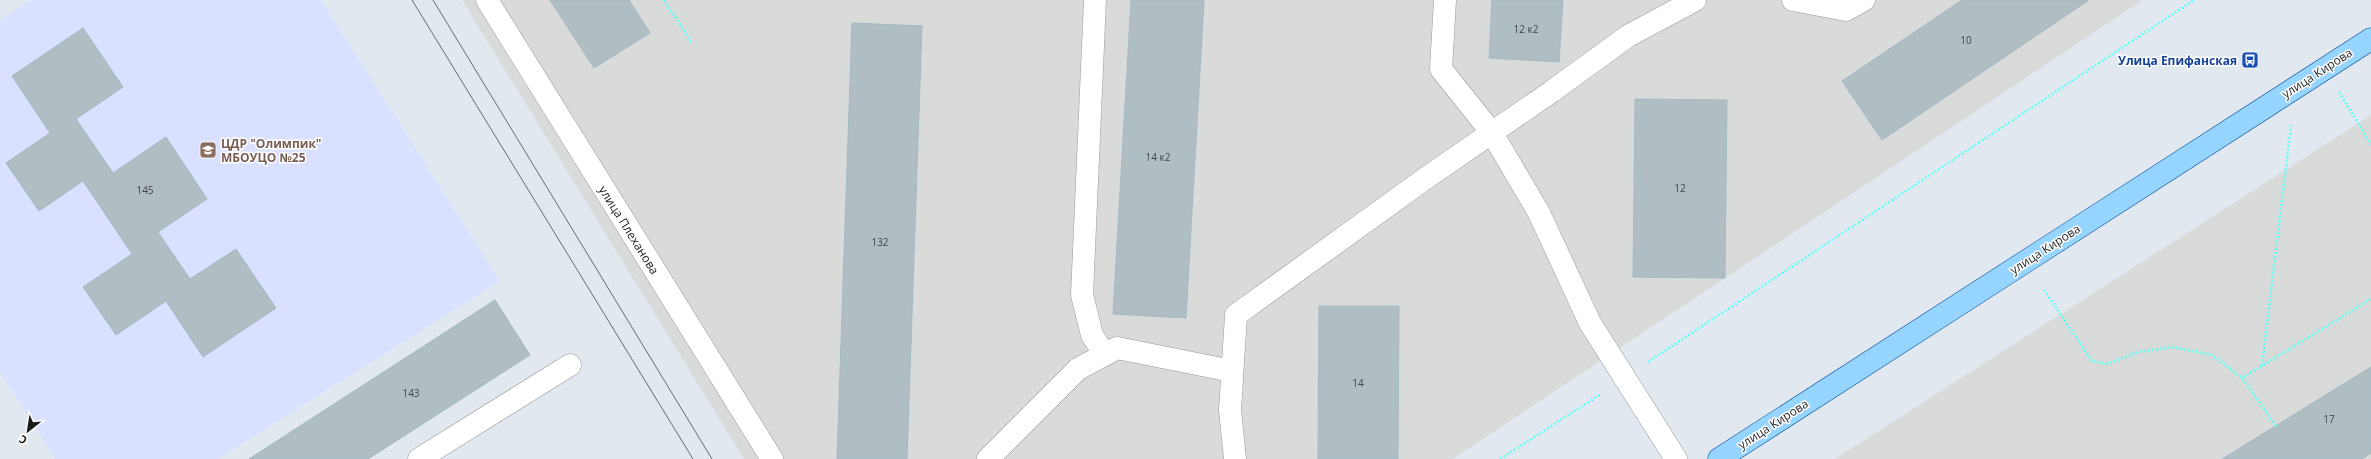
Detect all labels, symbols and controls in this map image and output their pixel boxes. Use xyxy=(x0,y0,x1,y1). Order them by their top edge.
house number: 12 к2 xyxy=(1514,22,1539,36)
house number: 10 xyxy=(1960,33,1972,47)
street label: улица Кирова xyxy=(2278,44,2356,102)
bus stop icon: Улица Епифанская xyxy=(2240,50,2260,70)
place label: Улица Епифанская xyxy=(2118,52,2237,69)
place label: ЦДР "Олимпик" МБОУЦО №25 xyxy=(221,135,321,166)
school or university icon: ЦДР "Олимпик" МБОУЦО №25 xyxy=(198,140,218,160)
house number: 14 к2 xyxy=(1146,150,1171,164)
house number: 12 xyxy=(1674,181,1686,195)
street label: улица Плеханова xyxy=(595,182,663,278)
house number: 145 xyxy=(136,183,154,197)
street label: улица Кирова xyxy=(2006,220,2084,278)
house number: 132 xyxy=(871,235,889,249)
house number: 14 xyxy=(1352,376,1364,390)
house number: 143 xyxy=(402,386,420,400)
street label: улица Кирова xyxy=(1734,395,1812,453)
north arrow xyxy=(8,411,48,451)
house number: 17 xyxy=(2323,412,2335,426)
text: С xyxy=(16,432,30,448)

